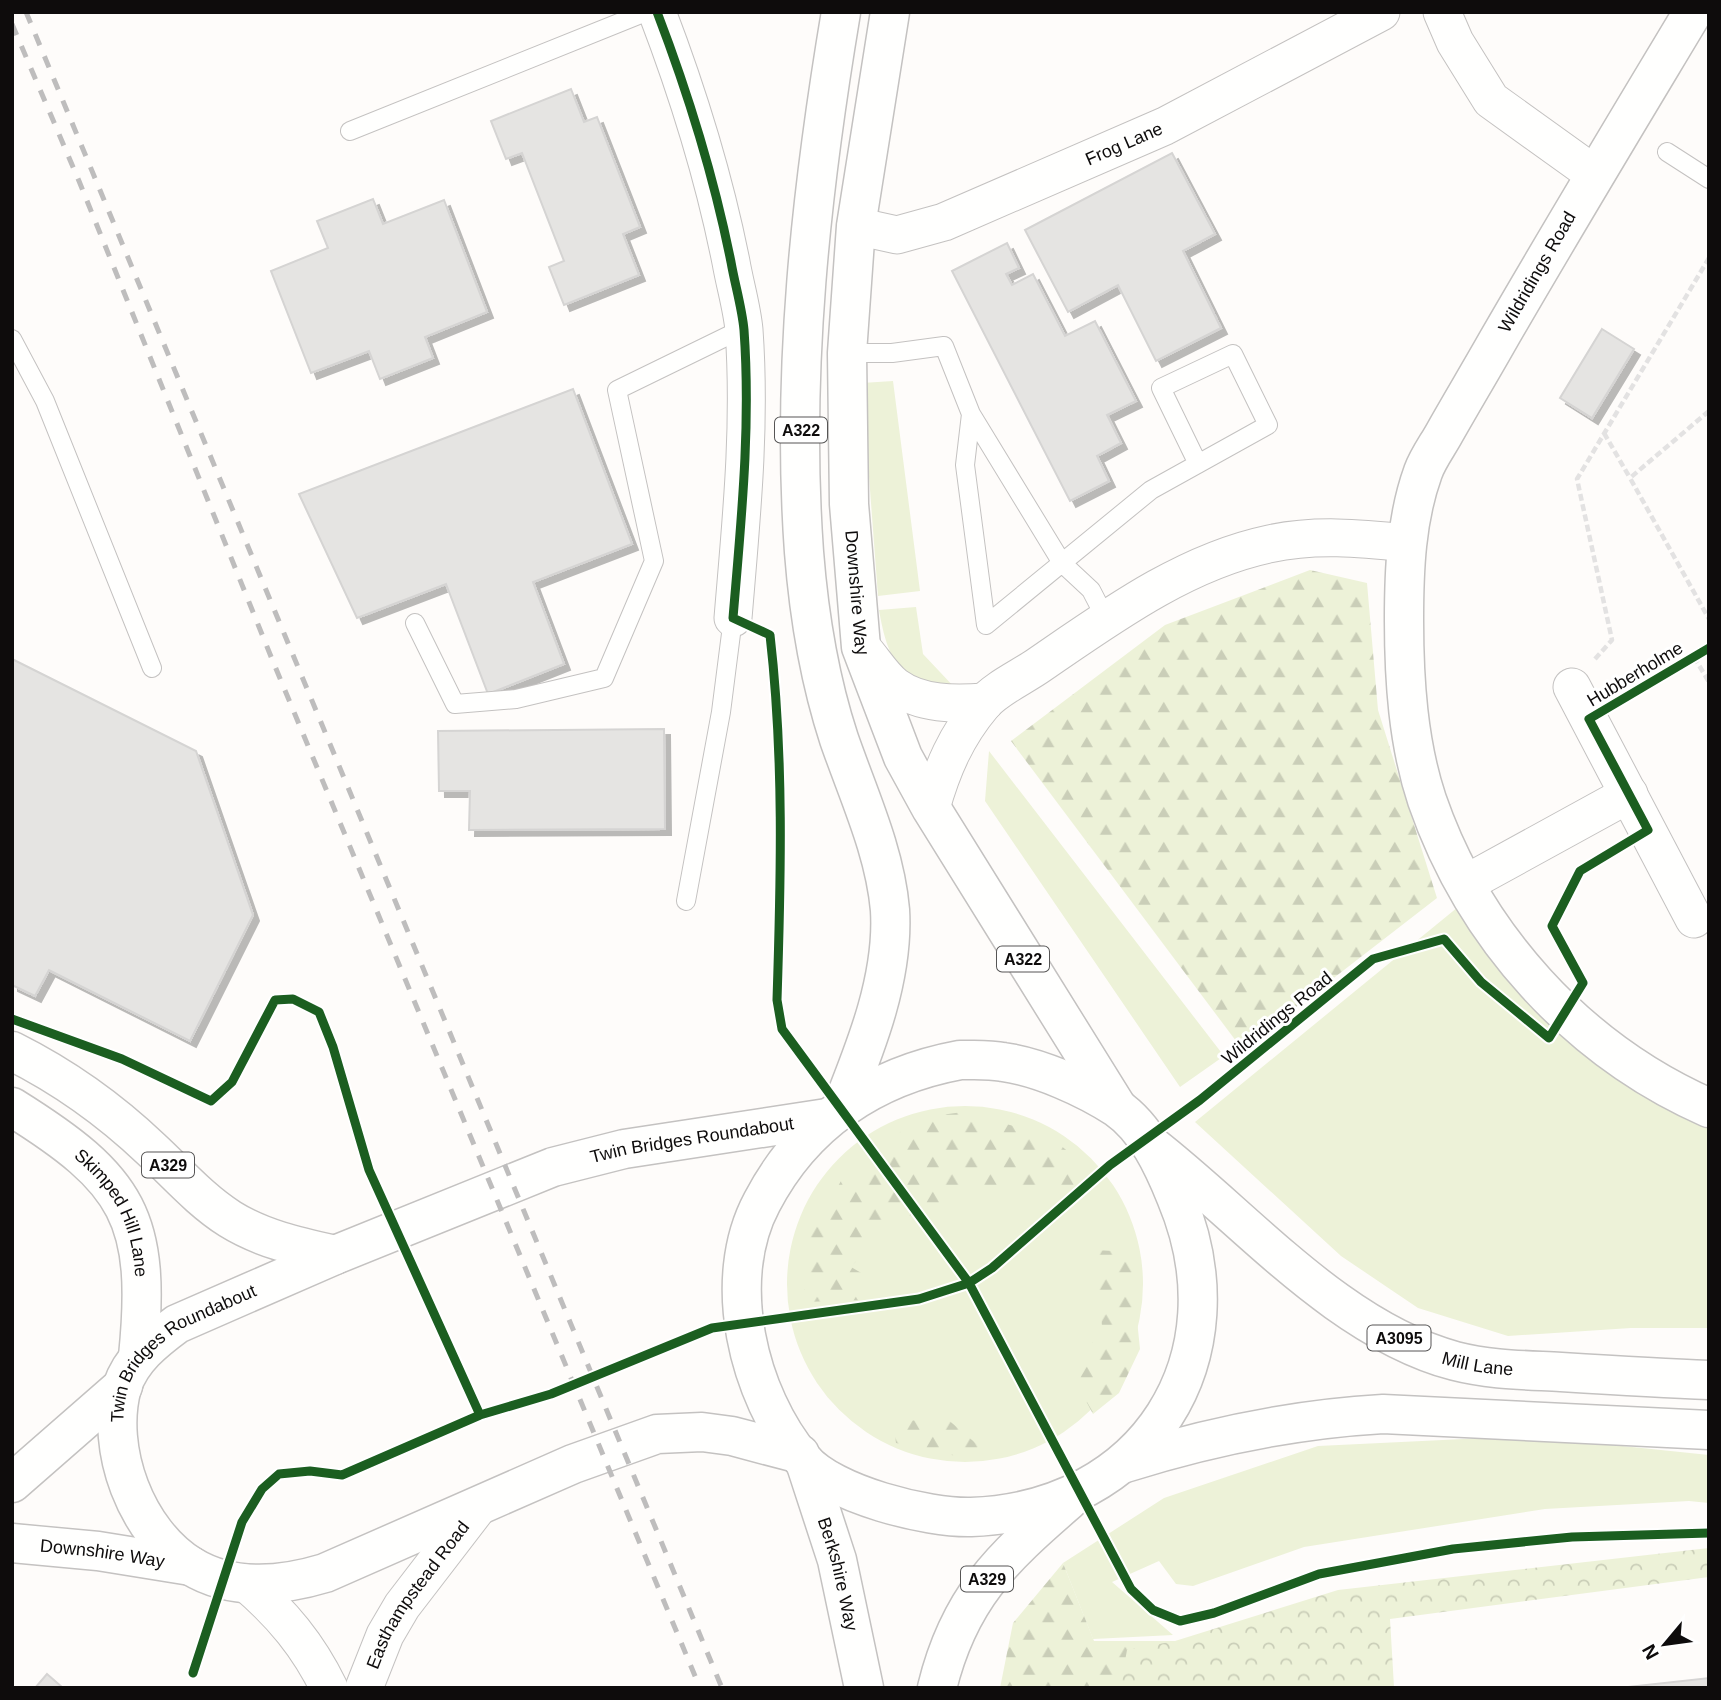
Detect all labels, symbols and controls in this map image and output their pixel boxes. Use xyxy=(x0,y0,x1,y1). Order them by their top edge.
street label: Frog Lane xyxy=(1082,118,1166,169)
street label: Wildridings Road xyxy=(1494,208,1580,336)
road number: A322 xyxy=(775,418,827,442)
street label: Downshire Way xyxy=(841,529,873,658)
street label: Hubberholme xyxy=(1584,638,1686,710)
road number: A322 xyxy=(997,946,1049,972)
street label: Wildridings Road xyxy=(1218,967,1336,1069)
street label: Twin Bridges Roundabout xyxy=(588,1113,795,1167)
street label: Skimped Hill Lane xyxy=(71,1145,151,1278)
road number: A329 xyxy=(142,1152,194,1177)
street label: Twin Bridges Roundabout xyxy=(107,1281,259,1423)
road number: A3095 xyxy=(1368,1326,1430,1350)
street label: Mill Lane xyxy=(1440,1348,1514,1380)
street label: Berkshire Way xyxy=(814,1515,862,1633)
street label: Easthampstead Road xyxy=(363,1517,473,1672)
street label: Downshire Way xyxy=(39,1536,166,1572)
road number: A329 xyxy=(961,1567,1013,1592)
north arrow xyxy=(1630,1609,1700,1679)
text: N xyxy=(1638,1641,1663,1663)

